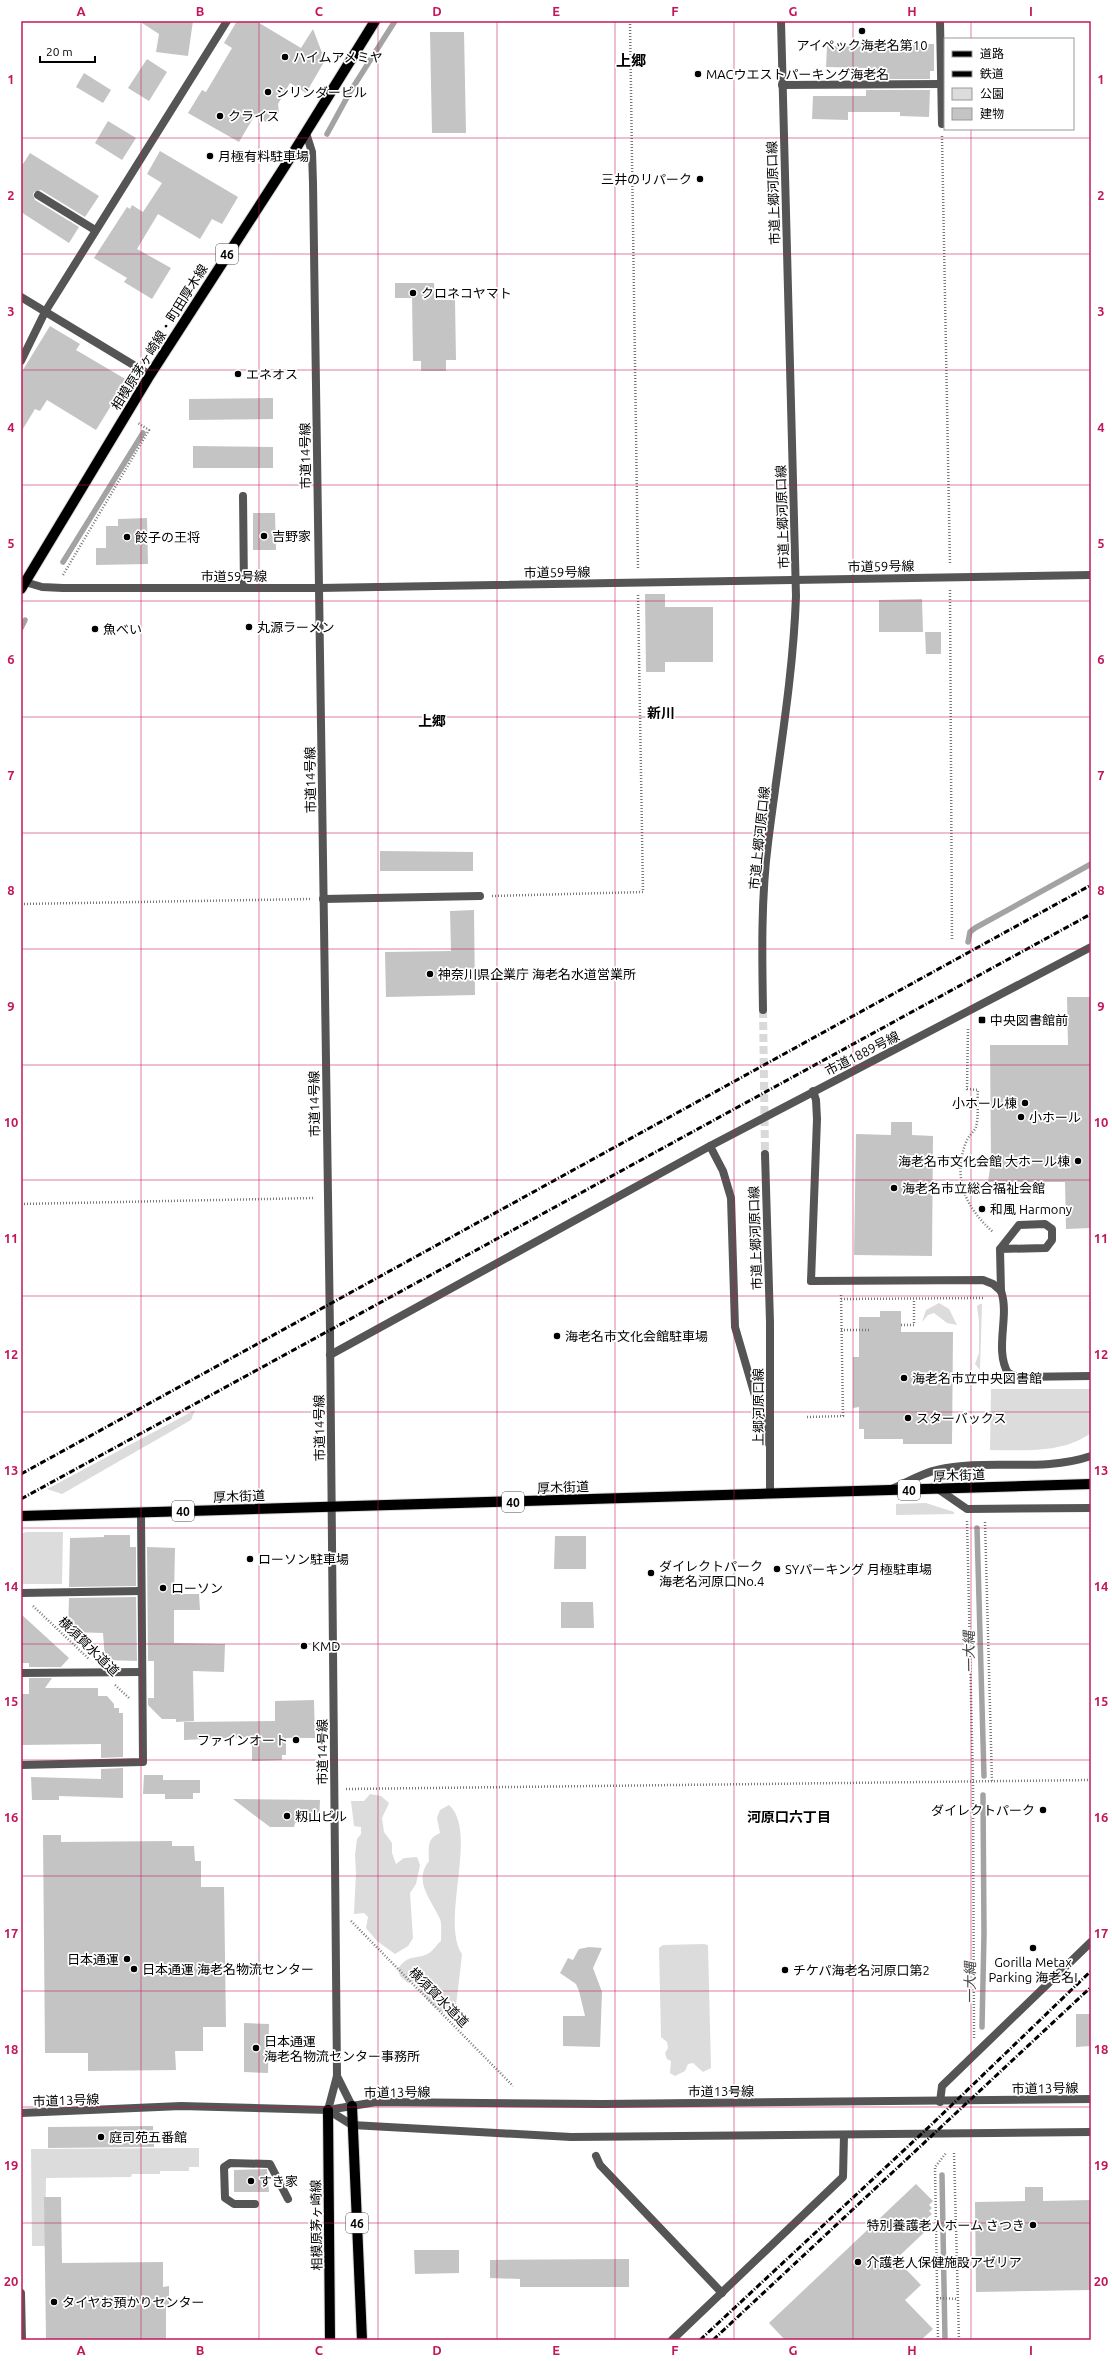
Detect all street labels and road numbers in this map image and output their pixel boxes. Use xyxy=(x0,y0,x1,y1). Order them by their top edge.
street label: 市道上郷河原口線 xyxy=(764,141,782,245)
road number: 46 xyxy=(216,244,238,264)
street label: 相模原茅ヶ崎線・町田厚木線 xyxy=(108,262,210,412)
street label: 市道14号線 xyxy=(297,423,313,489)
street label: 市道上郷河原口線 xyxy=(773,465,791,569)
street label: 市道59号線 xyxy=(848,558,914,574)
street label: 市道59号線 xyxy=(524,564,590,580)
street label: 市道59号線 xyxy=(201,569,267,583)
street label: 市道14号線 xyxy=(302,747,318,813)
street label: 市道上郷河原口線 xyxy=(747,786,771,890)
street label: 市道1889号線 xyxy=(823,1028,901,1078)
street label: 市道14号線 xyxy=(306,1071,322,1137)
street label: 市道上郷河原口線 xyxy=(746,1186,764,1290)
street label: 上郷河原口線 xyxy=(751,1368,765,1446)
street label: 市道14号線 xyxy=(311,1395,327,1461)
street label: 厚木街道 xyxy=(933,1467,985,1483)
street label: 厚木街道 xyxy=(537,1479,589,1495)
road number: 40 xyxy=(898,1480,920,1500)
street label: 厚木街道 xyxy=(213,1488,265,1504)
road number: 40 xyxy=(502,1492,524,1512)
road number: 40 xyxy=(172,1501,194,1521)
street label: 横須賀水道道 xyxy=(56,1614,122,1678)
street label: 市道14号線 xyxy=(315,1719,329,1785)
street label: 横須賀水道道 xyxy=(406,1964,472,2030)
street label: 市道13号線 xyxy=(1012,2080,1078,2096)
street label: 市道13号線 xyxy=(364,2084,430,2100)
street label: 市道13号線 xyxy=(688,2084,754,2098)
street label: 市道13号線 xyxy=(32,2092,100,2108)
street label: 相模原茅ヶ崎線 xyxy=(308,2179,324,2271)
road number: 46 xyxy=(346,2213,368,2233)

